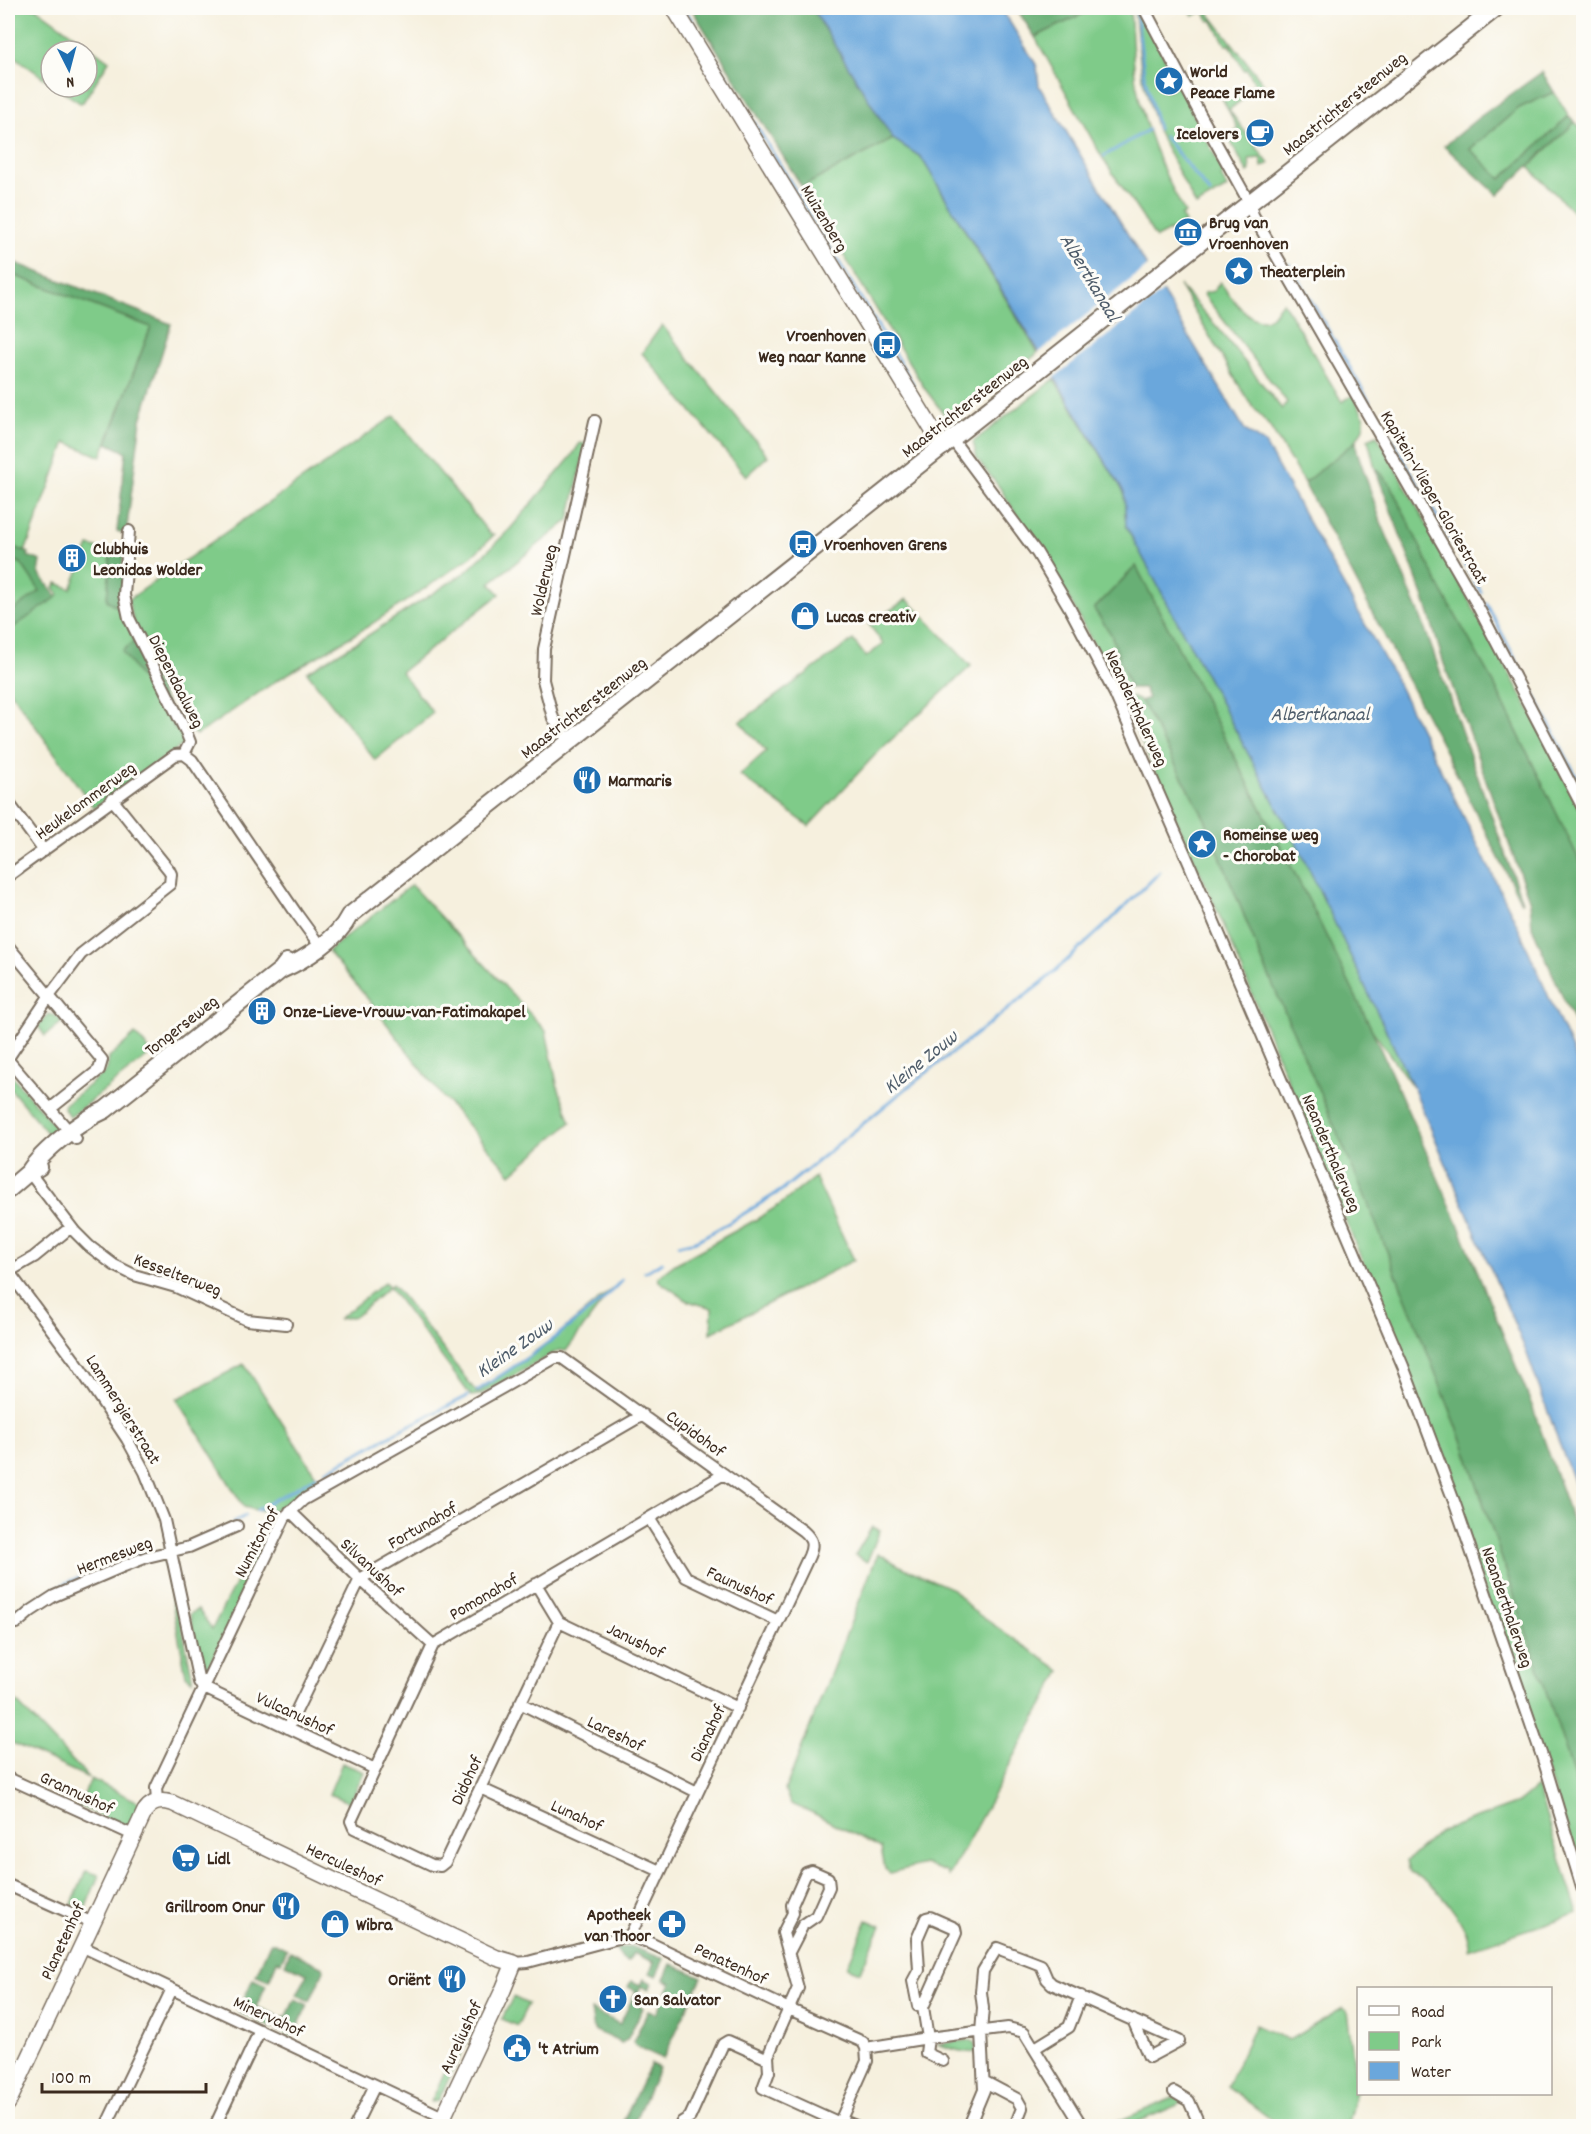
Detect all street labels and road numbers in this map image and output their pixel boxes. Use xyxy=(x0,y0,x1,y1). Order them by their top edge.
street label: Maastrichtersteenweg xyxy=(1278,47,1413,163)
street label: Muizenberg xyxy=(793,181,853,258)
street label: Maastrichtersteenweg xyxy=(897,351,1034,465)
street label: Kapitein-Vlieger-Gloriestraat xyxy=(1373,407,1493,590)
street label: Wolderweg xyxy=(525,542,566,619)
street label: Diependaalweg xyxy=(140,631,209,733)
street label: Neanderthalerweg xyxy=(1097,647,1173,772)
street label: Maastrichtersteenweg xyxy=(516,652,653,766)
street label: Heukelommerweg xyxy=(31,757,142,847)
street label: Tongerseweg xyxy=(140,990,225,1064)
street label: Neanderthalerweg xyxy=(1294,1091,1366,1217)
street label: Kesselterweg xyxy=(130,1248,225,1305)
street label: Lammergierstraat xyxy=(78,1351,166,1470)
street label: Cupidohof xyxy=(660,1405,730,1465)
street label: Fortunahof xyxy=(384,1497,463,1557)
street label: Numitorhof xyxy=(229,1503,287,1583)
street label: Hermesweg xyxy=(74,1531,156,1583)
street label: Silvanushof xyxy=(333,1533,408,1605)
street label: Neanderthalerweg xyxy=(1473,1544,1538,1672)
street label: Faunushof xyxy=(702,1561,777,1614)
street label: Pomonahof xyxy=(445,1568,524,1628)
street label: Janushof xyxy=(602,1618,668,1667)
street label: Vulcanushof xyxy=(251,1686,337,1744)
street label: Dianahof xyxy=(685,1701,734,1767)
street label: Lareshof xyxy=(582,1711,648,1760)
street label: Didohof xyxy=(446,1752,491,1810)
street label: Grannushof xyxy=(35,1766,118,1823)
street label: Lunahof xyxy=(546,1794,607,1840)
street label: Herculeshof xyxy=(301,1838,386,1895)
street label: Planetenhof xyxy=(35,1899,93,1985)
street label: Penatenhof xyxy=(689,1937,771,1993)
street label: Minervahof xyxy=(229,1991,308,2046)
street label: Aureliushof xyxy=(435,1997,490,2079)

